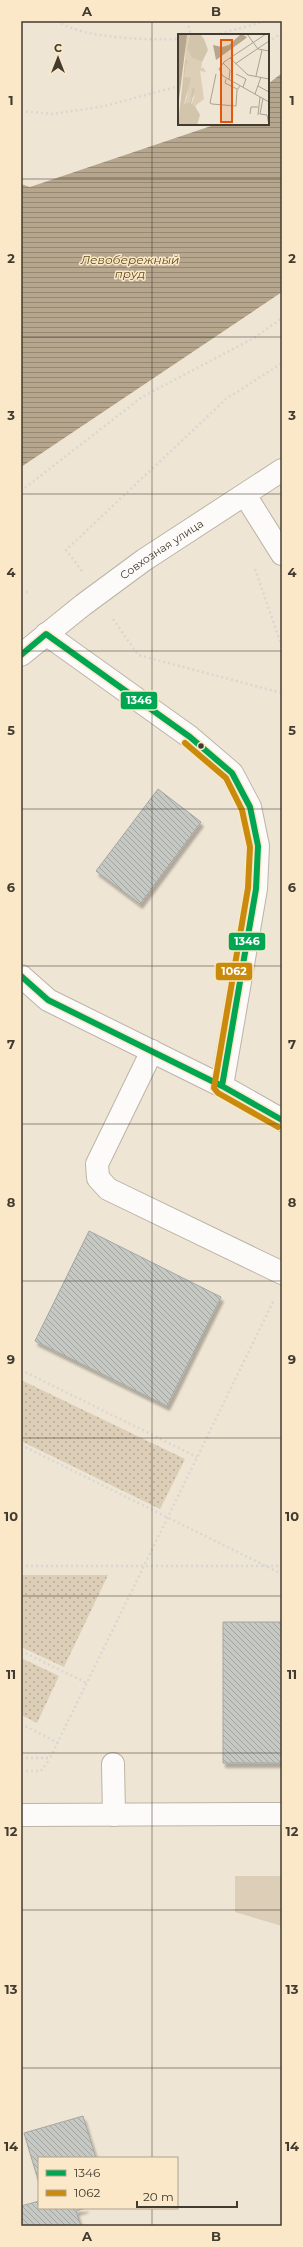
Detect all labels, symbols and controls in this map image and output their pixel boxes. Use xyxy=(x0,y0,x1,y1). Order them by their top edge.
text: A xyxy=(81,3,93,19)
text: B xyxy=(211,3,221,19)
inset map xyxy=(178,34,269,125)
north arrow xyxy=(38,38,78,78)
text: С xyxy=(54,41,62,55)
text: 1 xyxy=(8,92,14,108)
text: 1 xyxy=(289,92,295,108)
text: 2 xyxy=(7,250,15,266)
text: 2 xyxy=(288,250,296,266)
water label: Левобережный пруд xyxy=(80,252,179,281)
text: 3 xyxy=(6,407,15,423)
text: 3 xyxy=(287,407,296,423)
street label: Совхозная улица xyxy=(117,516,206,582)
text: 4 xyxy=(7,564,16,580)
text: 4 xyxy=(288,564,297,580)
line badge: 1346 xyxy=(120,691,158,710)
text: 1346 xyxy=(126,693,152,707)
text: 5 xyxy=(7,722,15,738)
text: 5 xyxy=(288,722,296,738)
unlabelled marker xyxy=(196,741,206,751)
text: 6 xyxy=(7,879,16,895)
text: 6 xyxy=(288,879,297,895)
line badge: 1346 xyxy=(228,932,266,951)
text: 1346 xyxy=(234,934,260,948)
line badge: 1062 xyxy=(215,962,253,981)
text: 1062 xyxy=(221,964,247,978)
text: 7 xyxy=(7,1036,15,1052)
text: 7 xyxy=(288,1036,296,1052)
text: 8 xyxy=(7,1194,16,1210)
text: 8 xyxy=(288,1194,297,1210)
text: 9 xyxy=(7,1351,15,1367)
text: 9 xyxy=(288,1351,296,1367)
text: 10 xyxy=(4,1508,18,1524)
text: 10 xyxy=(285,1508,299,1524)
text: 11 xyxy=(6,1666,16,1682)
text: 11 xyxy=(287,1666,297,1682)
text: 12 xyxy=(5,1823,18,1839)
text: 12 xyxy=(286,1823,299,1839)
text: 13 xyxy=(5,1981,18,1997)
text: 13 xyxy=(286,1981,299,1997)
text: 14 xyxy=(4,2138,18,2154)
text: 14 xyxy=(285,2138,299,2154)
legend xyxy=(38,2157,178,2209)
text: 1346 xyxy=(74,2165,100,2180)
scale bar xyxy=(137,2183,237,2209)
text: 1062 xyxy=(74,2185,101,2200)
text: 20 m xyxy=(143,2189,174,2204)
text: A xyxy=(81,2228,93,2244)
text: B xyxy=(211,2228,221,2244)

